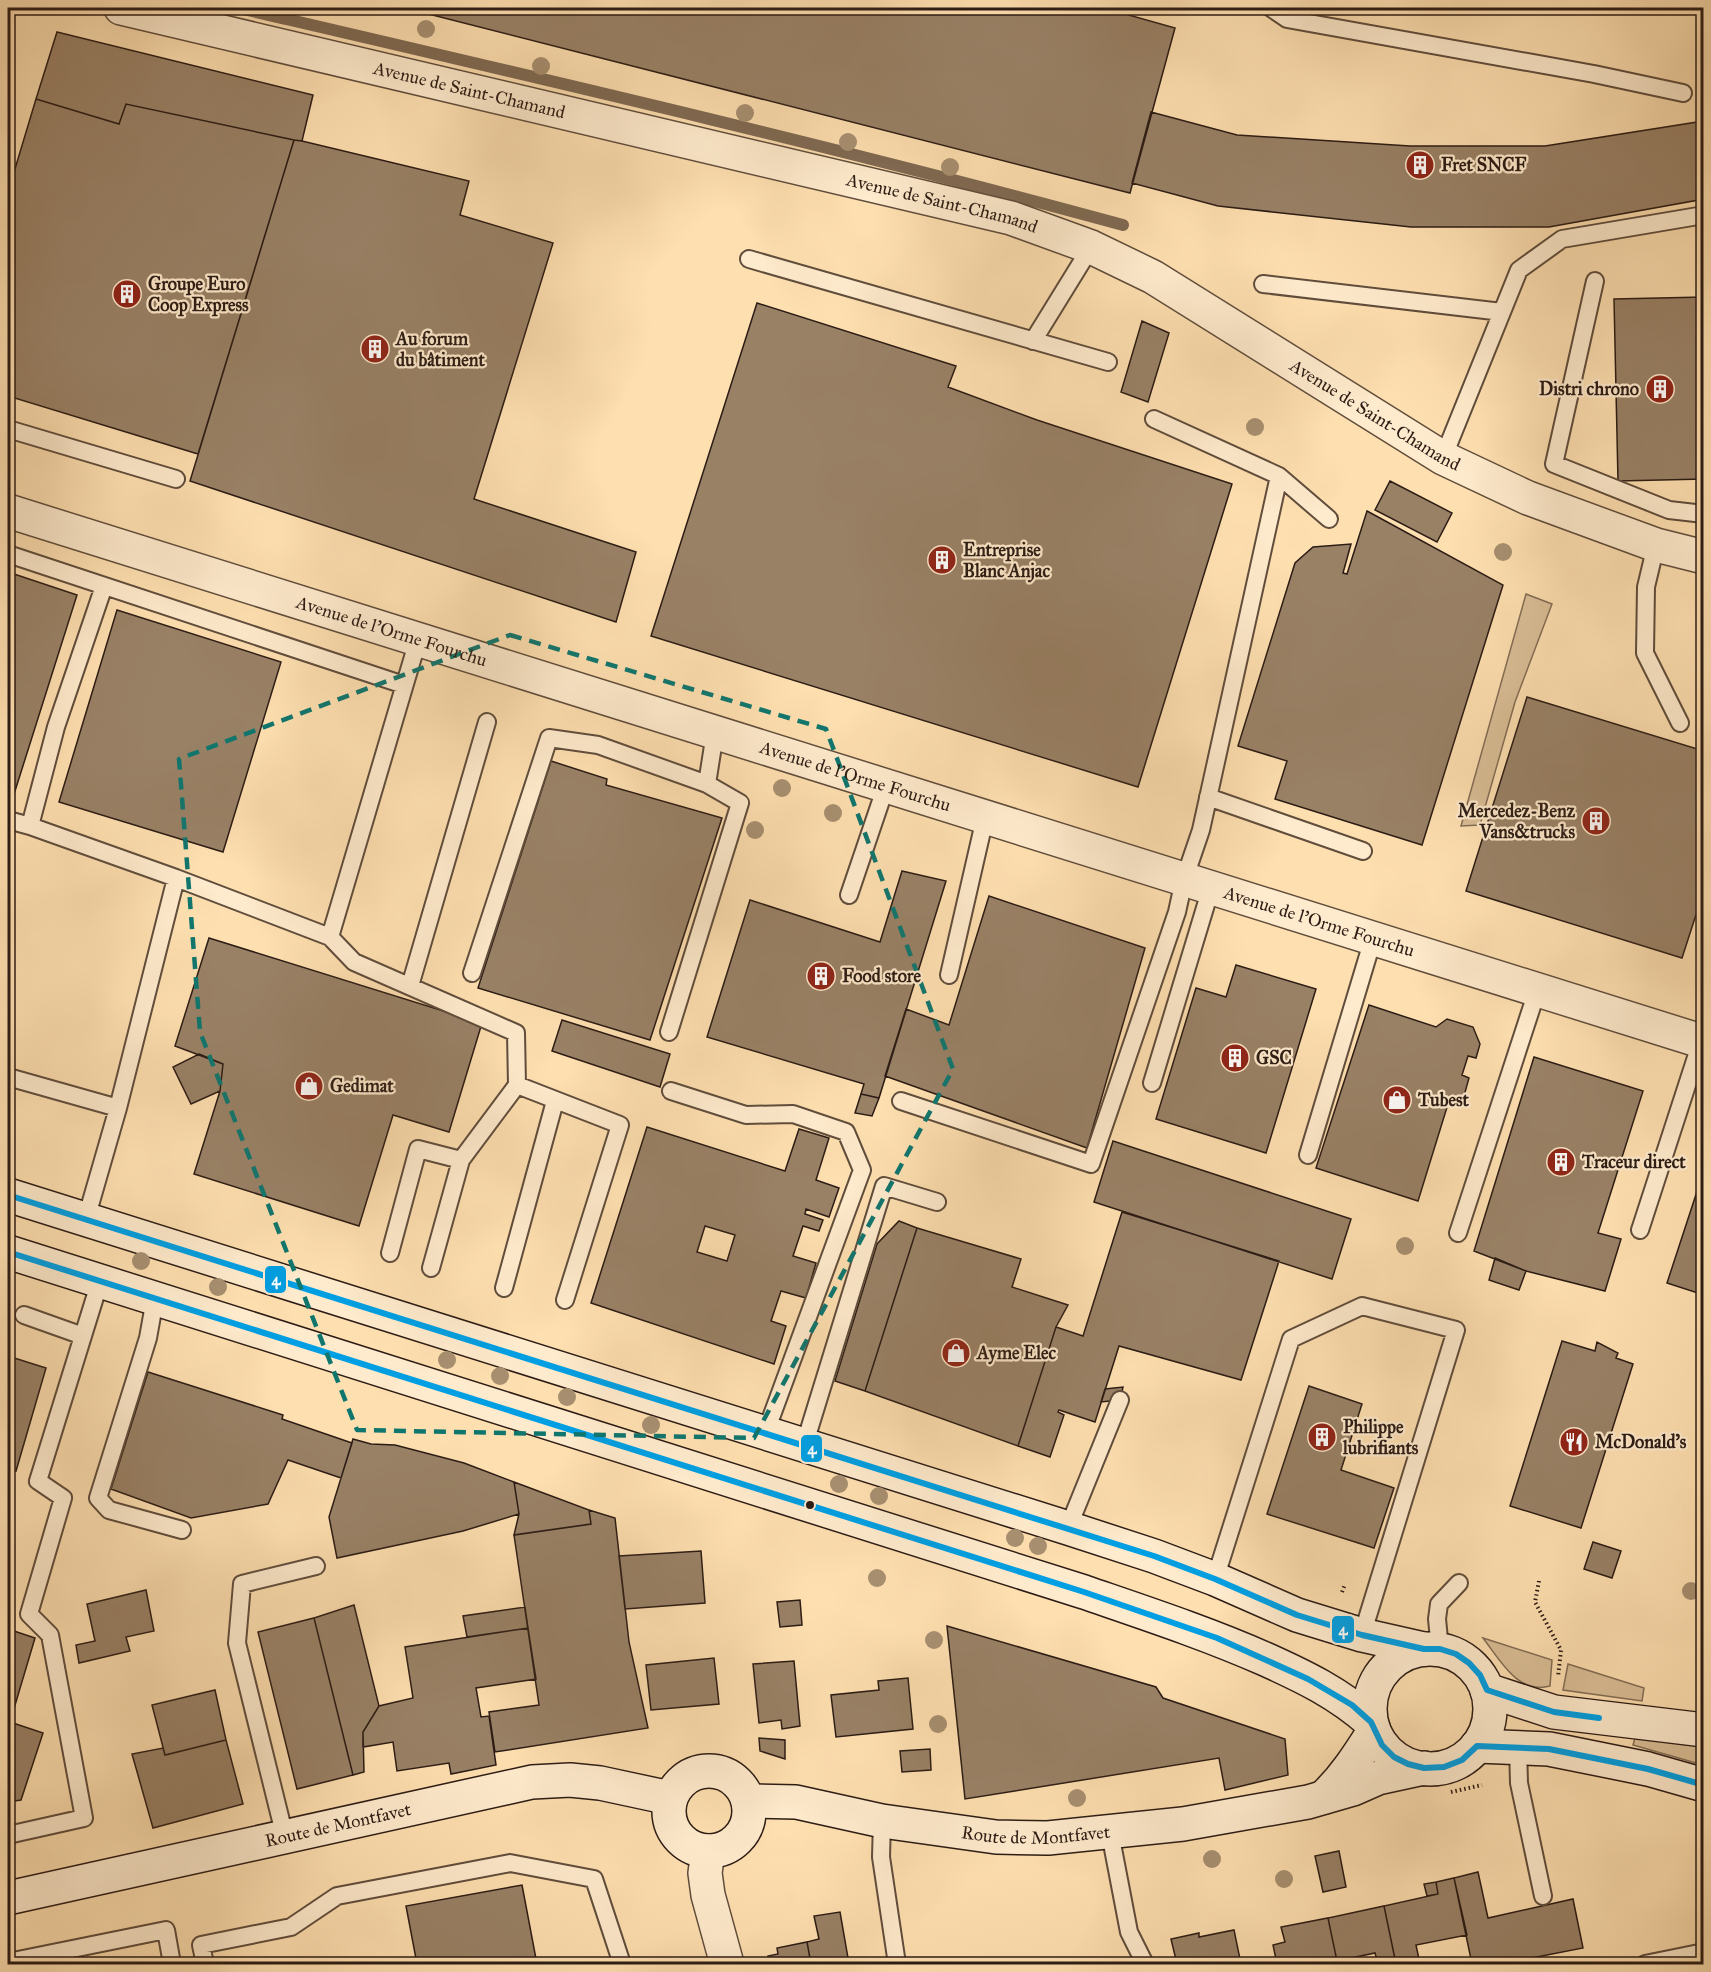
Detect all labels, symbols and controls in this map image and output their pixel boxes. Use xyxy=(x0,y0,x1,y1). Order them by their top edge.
street label: Avenue de Saint-Chamand xyxy=(370,57,567,123)
building icon: Fret SNCF xyxy=(1404,149,1436,181)
place label: Fret SNCF xyxy=(1441,154,1526,176)
street label: Avenue de Saint-Chamand xyxy=(843,168,1041,238)
place label: Groupe Euro Coop Express xyxy=(148,273,249,317)
building icon: Groupe Euro Coop Express xyxy=(111,278,143,310)
place label: Au forum du bâtiment xyxy=(395,328,485,371)
building icon: Au forum du bâtiment xyxy=(359,333,391,365)
street label: Avenue de Saint-Chamand xyxy=(1285,354,1464,476)
building icon: Distri chrono xyxy=(1644,373,1676,405)
place label: Distri chrono xyxy=(1539,378,1639,400)
place label: Entreprise Blanc Anjac xyxy=(963,539,1050,583)
building icon: Entreprise Blanc Anjac xyxy=(926,544,958,576)
street label: Avenue de l'Orme Fourchu xyxy=(293,591,490,671)
street label: Avenue de l'Orme Fourchu xyxy=(756,736,954,817)
place label: Mercedez-Benz Vans&trucks xyxy=(1458,800,1576,843)
building icon: Mercedez-Benz Vans&trucks xyxy=(1580,805,1612,837)
street label: Avenue de l'Orme Fourchu xyxy=(1220,881,1418,962)
building icon: Food store xyxy=(805,960,837,992)
place label: Food store xyxy=(842,965,921,987)
building icon: GSC xyxy=(1219,1042,1251,1074)
place label: GSC xyxy=(1256,1047,1292,1069)
shop icon: Gedimat xyxy=(293,1070,325,1102)
place label: Gedimat xyxy=(330,1075,394,1097)
shop icon: Tubest xyxy=(1381,1084,1413,1116)
place label: Tubest xyxy=(1417,1089,1469,1111)
building icon: Traceur direct xyxy=(1545,1146,1577,1178)
place label: Traceur direct xyxy=(1581,1151,1686,1173)
line badge: 4 xyxy=(264,1265,287,1294)
text: 4 xyxy=(272,1270,282,1290)
shop icon: Ayme Elec xyxy=(940,1337,972,1369)
place label: Ayme Elec xyxy=(976,1342,1057,1365)
place label: Philippe lubrifiants xyxy=(1342,1416,1419,1459)
building icon: Philippe lubrifiants xyxy=(1306,1421,1338,1453)
restaurant icon: McDonald's xyxy=(1558,1426,1590,1458)
place label: McDonald's xyxy=(1595,1431,1687,1453)
line badge: 4 xyxy=(800,1434,823,1463)
text: 4 xyxy=(808,1439,818,1459)
unlabelled marker xyxy=(804,1499,816,1511)
line badge: 4 xyxy=(1331,1615,1355,1644)
text: 4 xyxy=(1339,1620,1349,1640)
street label: Route de Montfavet xyxy=(263,1798,414,1852)
street label: Route de Montfavet xyxy=(960,1821,1112,1849)

